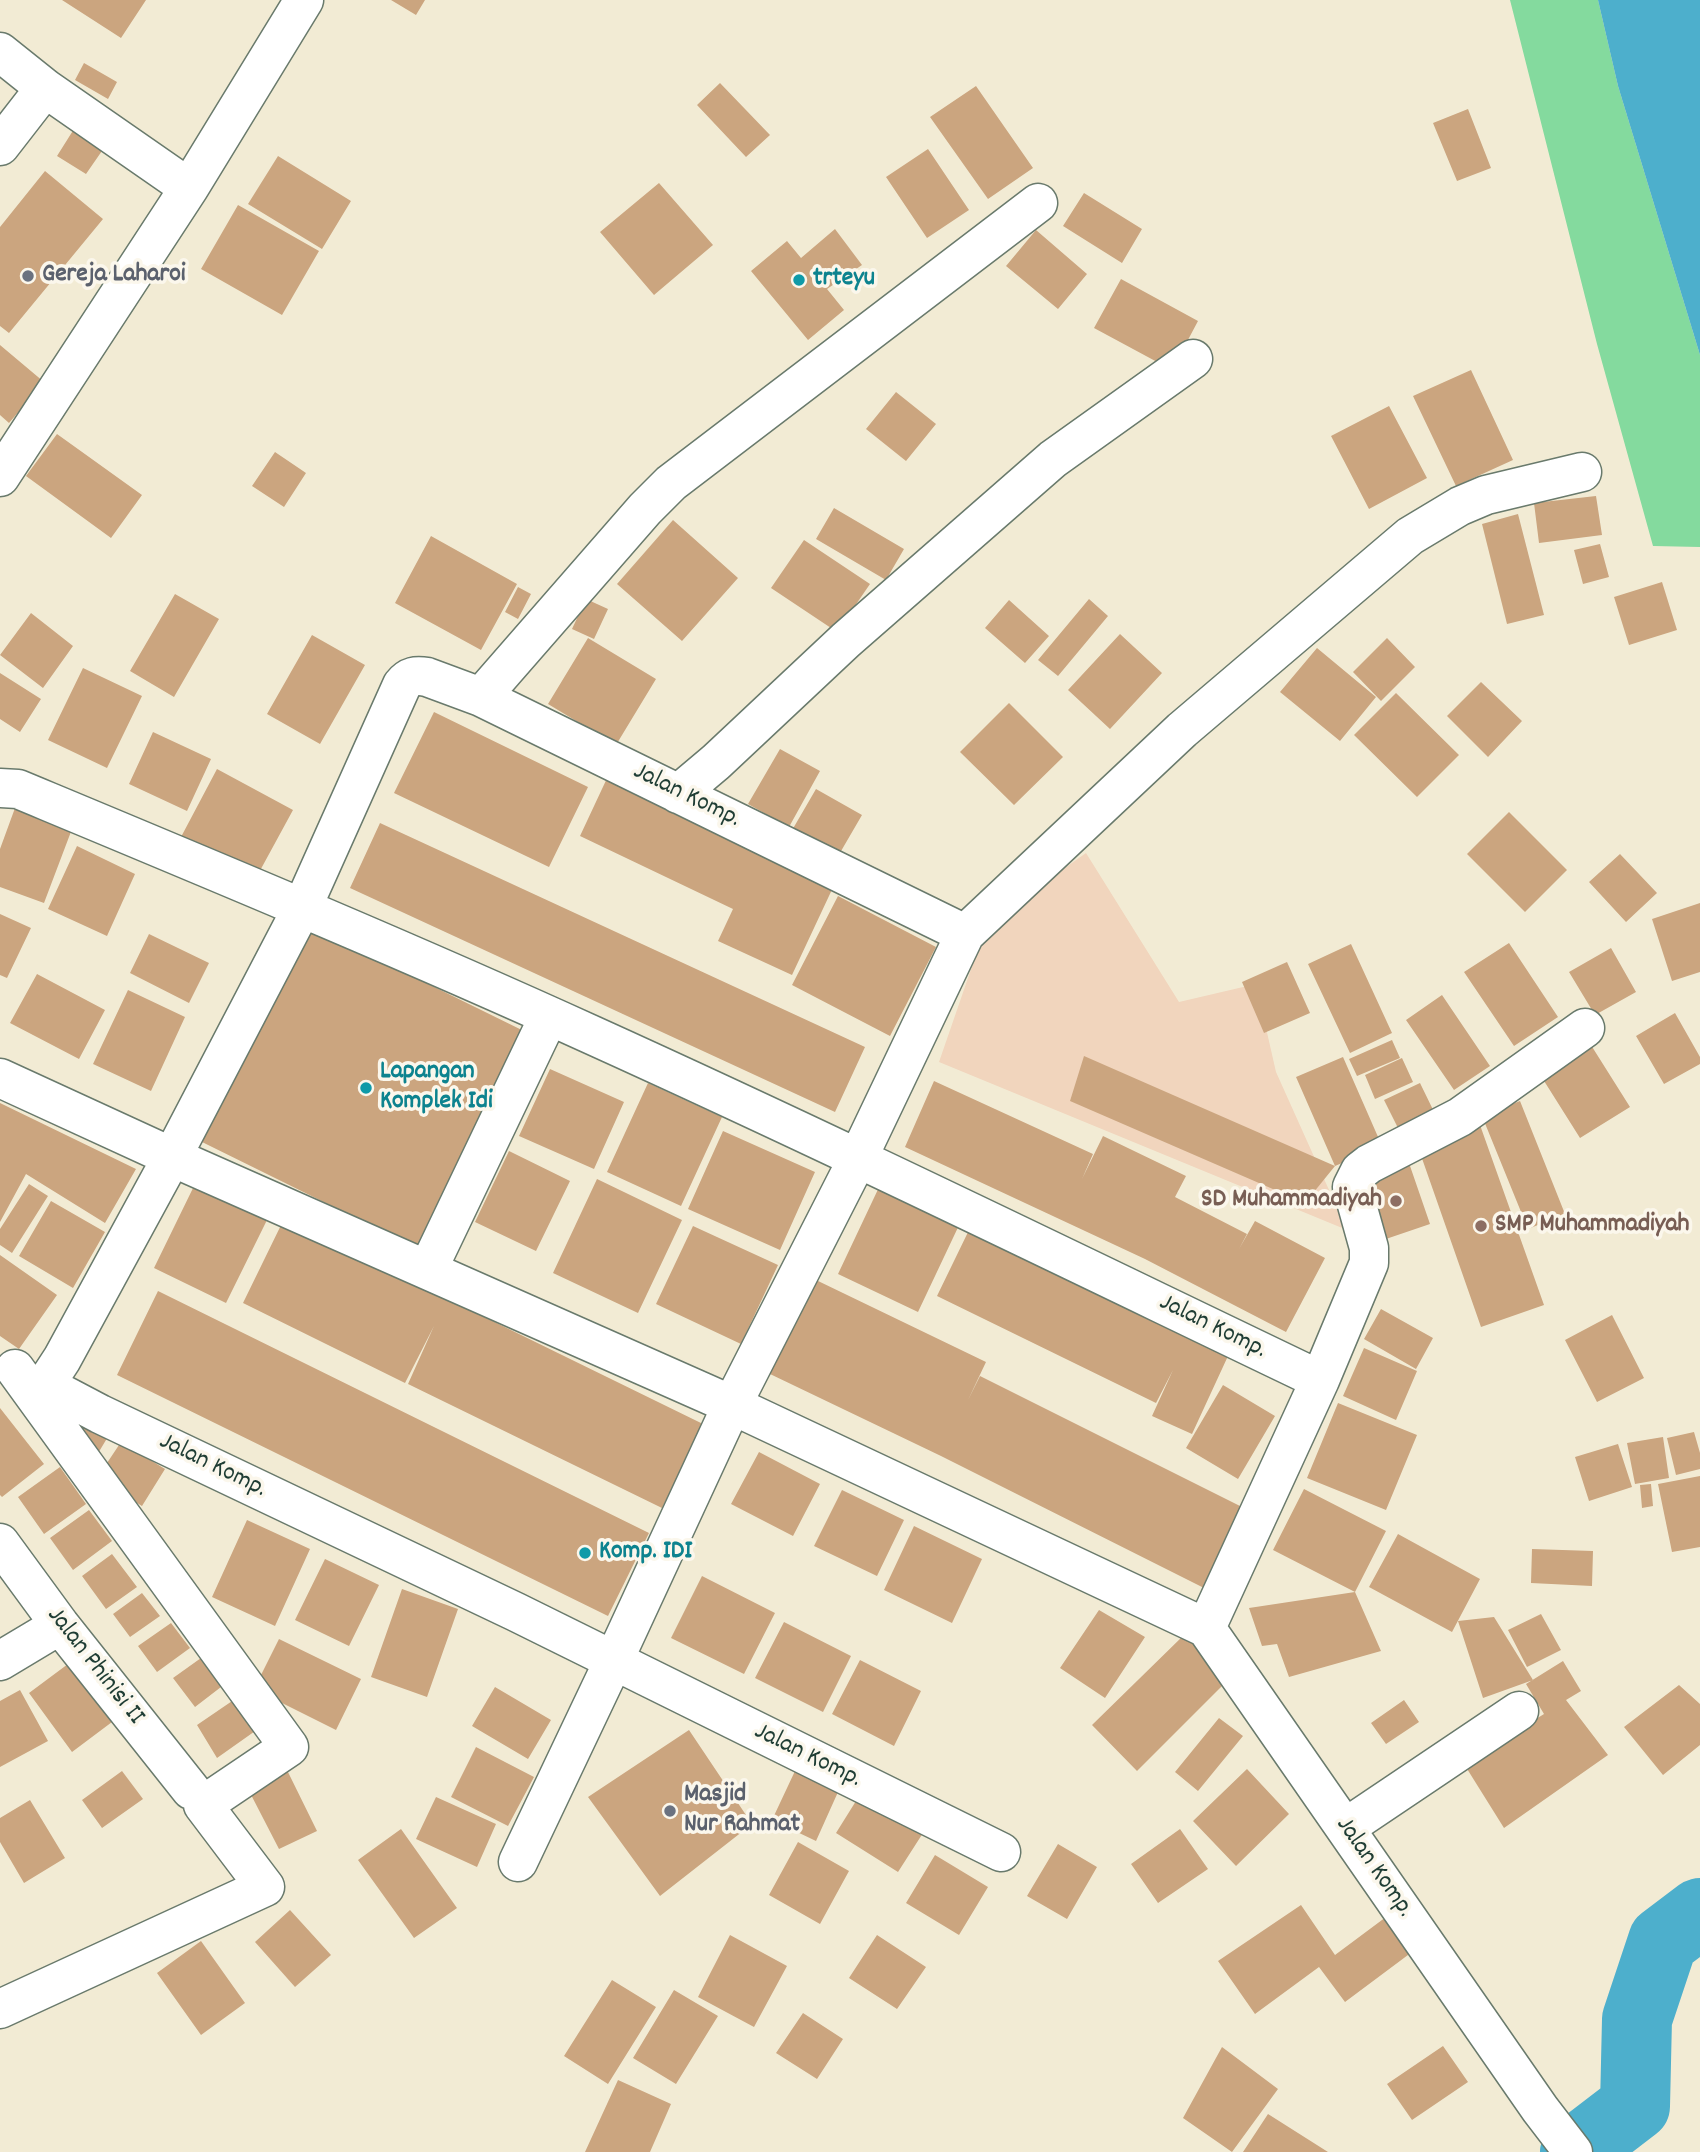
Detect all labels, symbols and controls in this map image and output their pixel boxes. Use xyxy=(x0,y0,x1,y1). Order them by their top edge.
place label: Gereja Laharoi xyxy=(42,260,186,292)
place label: trteyu xyxy=(813,264,875,296)
marker: Gereja Laharoi xyxy=(20,268,36,284)
marker: trteyu xyxy=(791,272,807,288)
street label: Jalan Komp. xyxy=(627,758,745,836)
place label: Lapangan Komplek Idi xyxy=(380,1057,493,1118)
marker: Lapangan Komplek Idi xyxy=(358,1080,374,1096)
place label: SD Muhammadiyah xyxy=(1201,1185,1382,1217)
marker: SD Muhammadiyah xyxy=(1388,1193,1404,1209)
place label: SMP Muhammadiyah xyxy=(1495,1210,1690,1242)
marker: SMP Muhammadiyah xyxy=(1473,1218,1489,1234)
street label: Jalan Komp. xyxy=(1153,1289,1271,1367)
street label: Jalan Komp. xyxy=(153,1428,271,1506)
place label: Komp. IDI xyxy=(599,1537,692,1569)
marker: Komp. IDI xyxy=(577,1545,593,1561)
street label: Jalan Phinisi II xyxy=(38,1602,150,1732)
street label: Jalan Komp. xyxy=(748,1718,866,1796)
place label: Masjid Nur Rahmat xyxy=(684,1780,800,1842)
marker: Masjid Nur Rahmat xyxy=(662,1803,678,1819)
street label: Jalan Komp. xyxy=(1327,1812,1419,1924)

